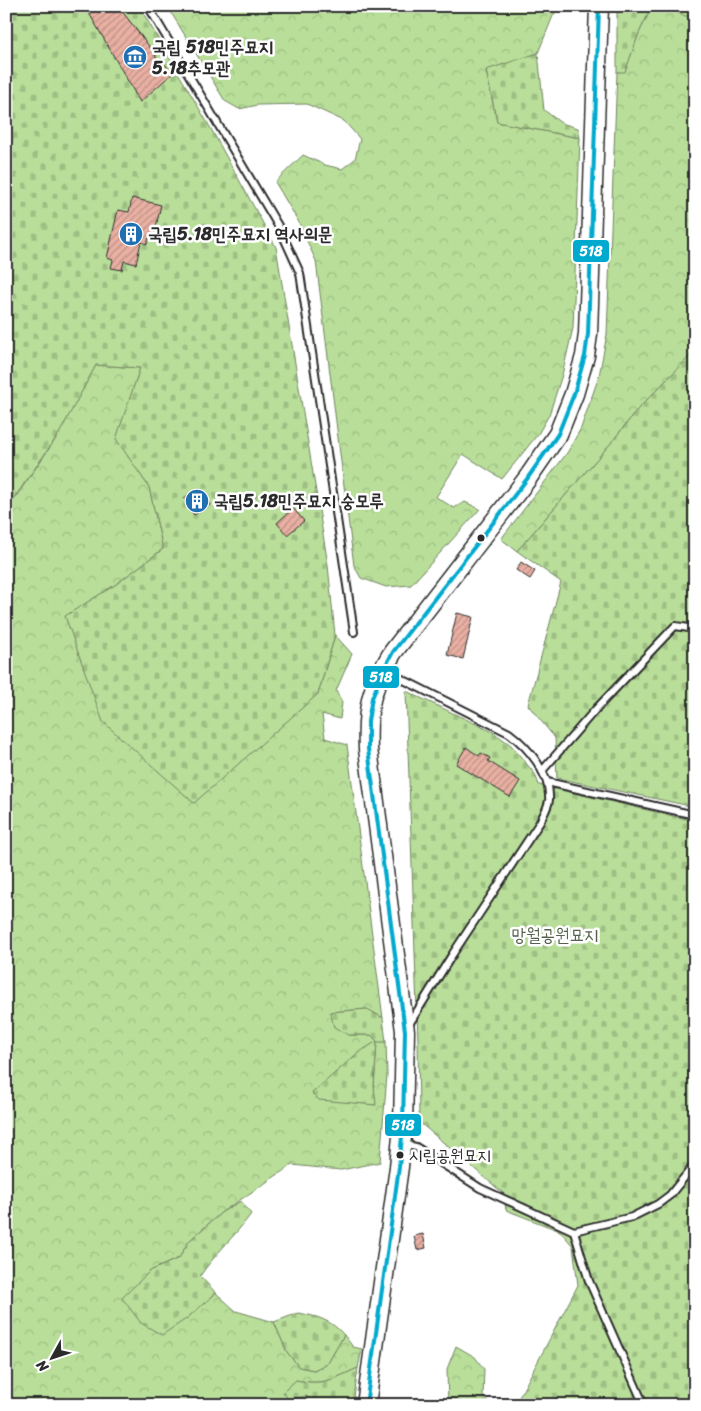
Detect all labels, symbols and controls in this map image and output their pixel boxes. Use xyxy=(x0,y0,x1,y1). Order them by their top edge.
place label: 국립 518민주묘지 5.18추모관 xyxy=(152,31,273,84)
museum icon: 국립 518민주묘지 5.18추모관 xyxy=(122,44,148,70)
place label: 국립5.18민주묘지 역사의문 xyxy=(148,218,333,250)
building icon: 국립5.18민주묘지 역사의문 xyxy=(118,221,144,247)
line badge: 518 xyxy=(572,239,610,263)
text: 518 xyxy=(579,239,603,264)
place label: 국립5.18민주묘지 숭모루 xyxy=(214,485,384,517)
building icon: 국립5.18민주묘지 숭모루 xyxy=(184,488,210,514)
unlabelled marker xyxy=(476,533,486,543)
line badge: 518 xyxy=(362,665,400,689)
text: 518 xyxy=(369,665,393,690)
park label: 망월공원묘지 xyxy=(512,919,598,951)
line badge: 518 xyxy=(384,1113,422,1137)
text: 518 xyxy=(391,1113,415,1138)
place label: 시립공원묘지 xyxy=(409,1140,491,1170)
marker: 시립공원묘지 xyxy=(395,1150,405,1160)
north arrow xyxy=(28,1334,78,1384)
text: N xyxy=(30,1354,56,1379)

